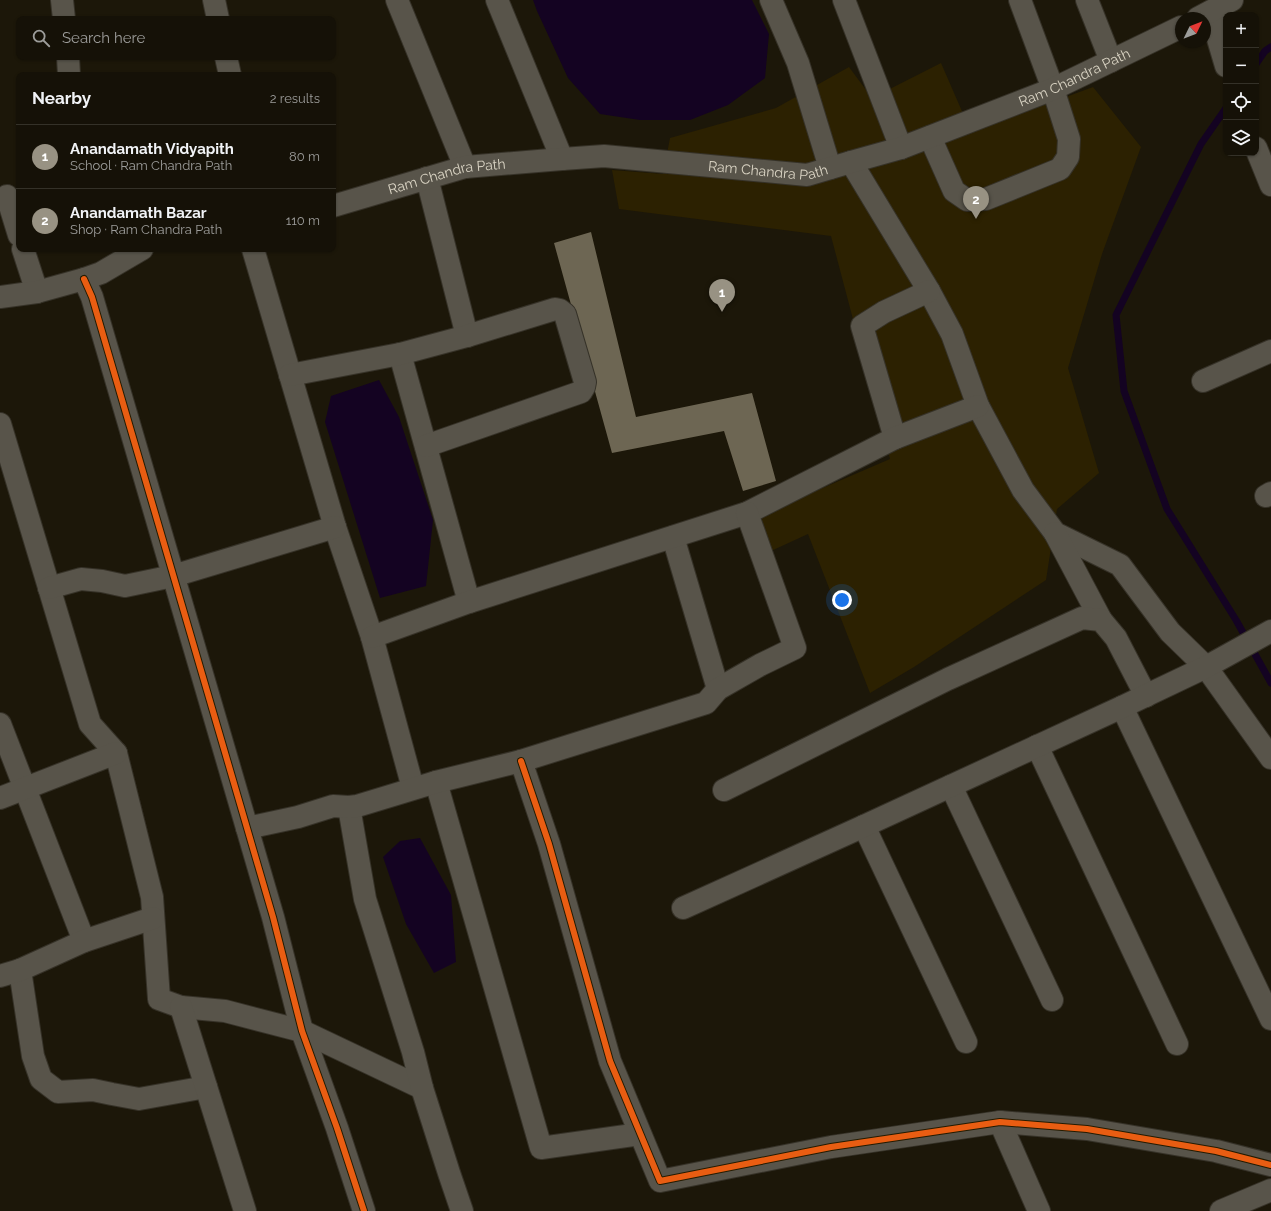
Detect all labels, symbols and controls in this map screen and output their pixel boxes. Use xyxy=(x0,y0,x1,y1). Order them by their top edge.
north arrow xyxy=(1175,12,1211,48)
map controls xyxy=(1223,12,1259,156)
button: + xyxy=(1223,12,1259,48)
search box xyxy=(16,16,336,60)
icon: search xyxy=(30,27,52,49)
text: Search here xyxy=(62,29,145,47)
street label: Ram Chandra Path xyxy=(1016,45,1133,110)
button: − xyxy=(1223,48,1259,84)
button: locate xyxy=(1223,84,1259,120)
text: Nearby xyxy=(32,88,91,108)
text: 2 results xyxy=(270,91,320,106)
button: layers xyxy=(1223,120,1259,156)
text: Anandamath Vidyapith xyxy=(70,140,234,158)
text: 1 xyxy=(42,149,48,164)
text: 80 m xyxy=(289,149,320,164)
street label: Ram Chandra Path xyxy=(386,156,506,197)
text: School · Ram Chandra Path xyxy=(70,158,232,173)
street label: Ram Chandra Path xyxy=(707,158,830,183)
pin: 2 xyxy=(963,186,989,219)
text: Anandamath Bazar xyxy=(70,204,207,222)
text: 2 xyxy=(41,213,49,228)
text: 110 m xyxy=(286,213,320,228)
text: Shop · Ram Chandra Path xyxy=(70,222,222,237)
pin: 1 xyxy=(709,279,735,312)
your location xyxy=(832,590,852,610)

